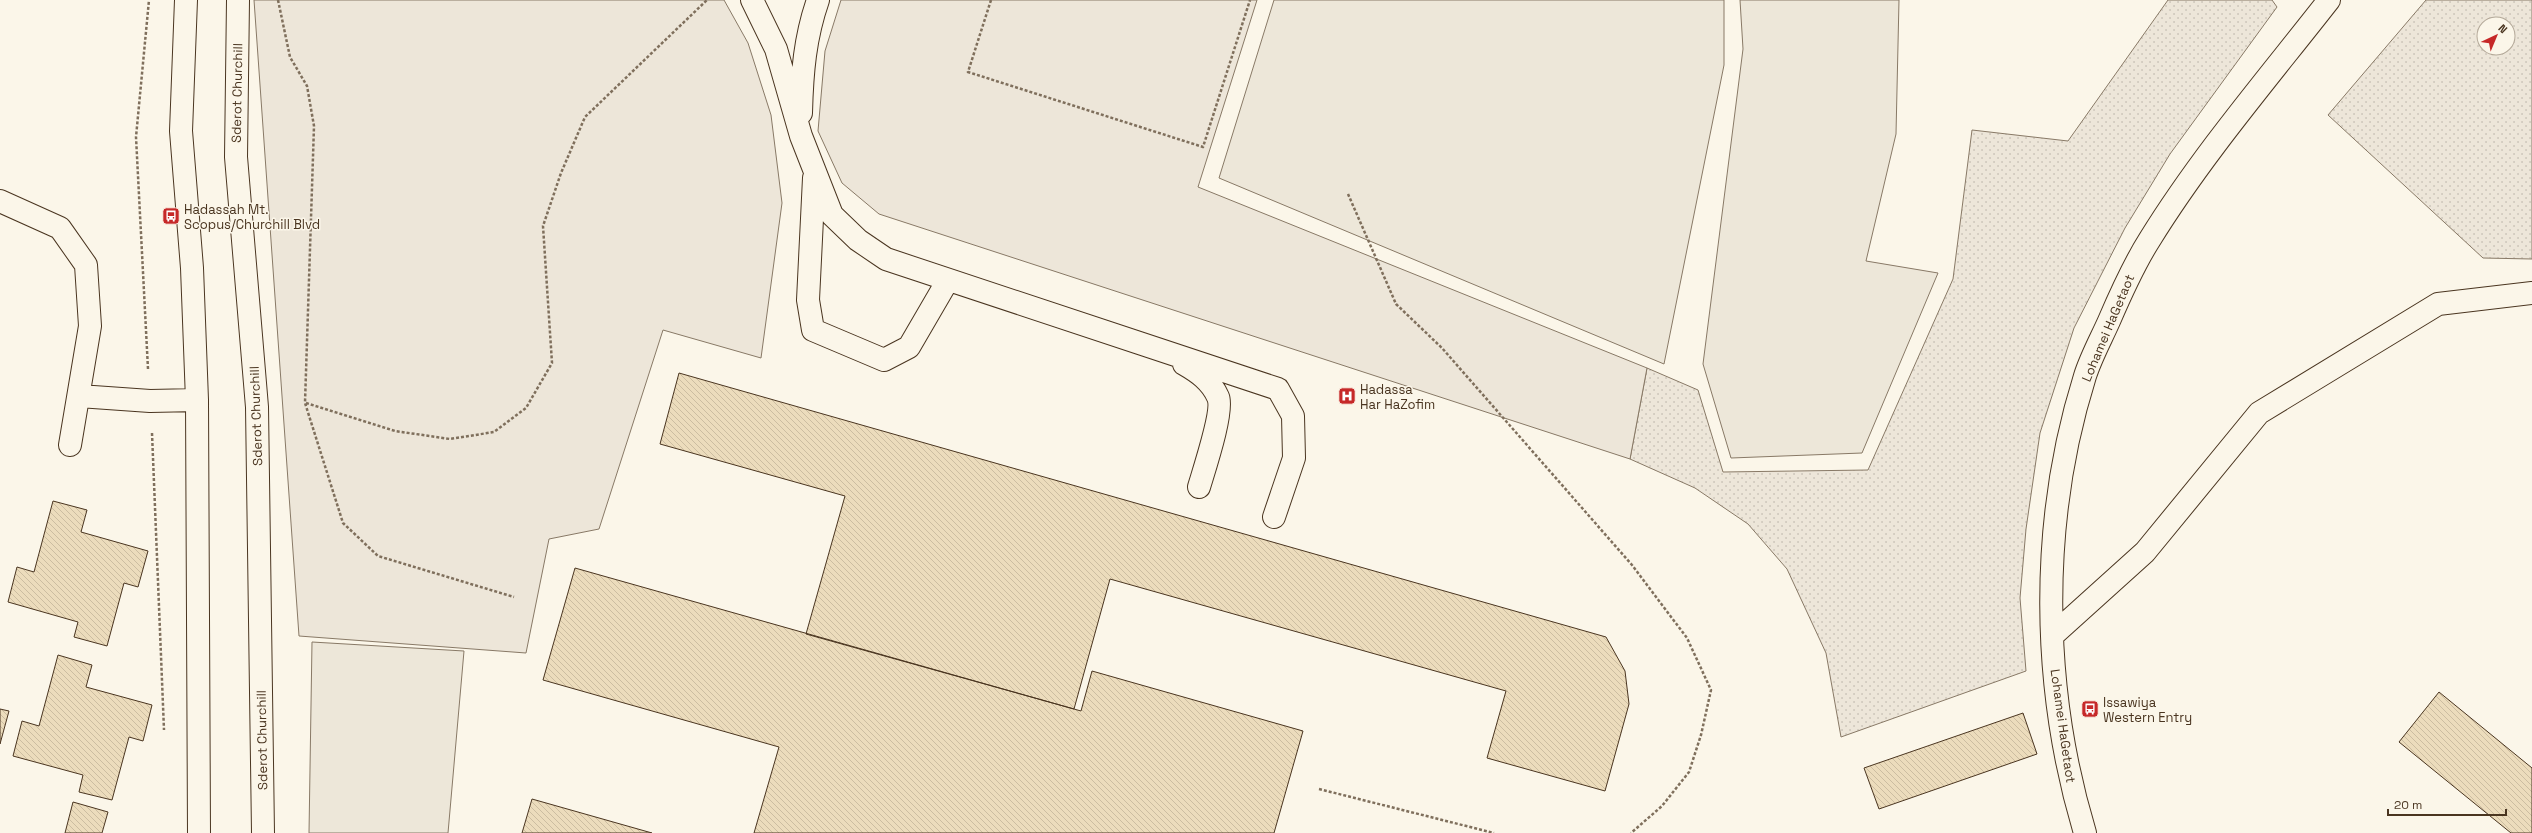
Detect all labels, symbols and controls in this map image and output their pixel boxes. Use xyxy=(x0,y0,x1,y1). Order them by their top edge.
north arrow xyxy=(2476,16,2516,56)
text: N xyxy=(2495,21,2510,36)
street label: Sderot Churchill xyxy=(228,43,246,143)
place label: Hadassah Mt. Scopus/Churchill Blvd xyxy=(184,201,320,233)
bus stop icon: Hadassah Mt. Scopus/Churchill Blvd xyxy=(161,206,181,226)
street label: Lohamei HaGetaot xyxy=(2078,272,2138,384)
street label: Sderot Churchill xyxy=(246,366,266,466)
place label: Hadassa Har HaZofim xyxy=(1360,381,1435,413)
hospital icon: Hadassa Har HaZofim xyxy=(1337,386,1357,406)
street label: Lohamei HaGetaot xyxy=(2047,668,2079,784)
street label: Sderot Churchill xyxy=(253,690,271,790)
place label: Issawiya Western Entry xyxy=(2103,694,2192,726)
bus stop icon: Issawiya Western Entry xyxy=(2080,699,2100,719)
scale bar xyxy=(2388,791,2506,817)
text: 20 m xyxy=(2394,797,2422,813)

